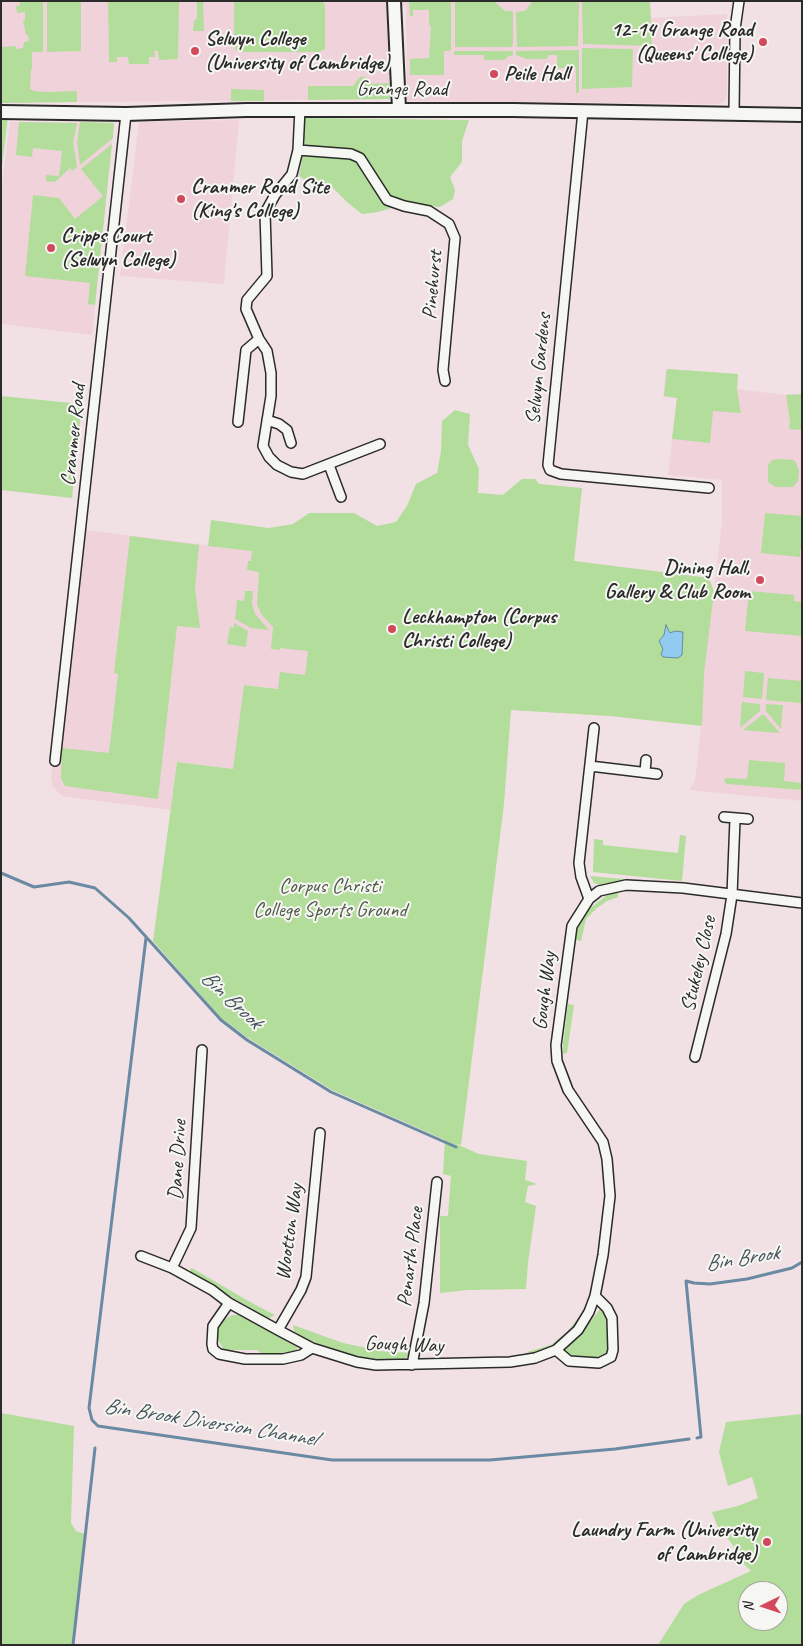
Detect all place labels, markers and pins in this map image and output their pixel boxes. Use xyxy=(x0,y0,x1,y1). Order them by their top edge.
place label: 12-14 Grange Road (Queens' College) xyxy=(611,17,753,67)
place label: Selwyn College (University of Cambridge) xyxy=(205,26,389,76)
marker: 12-14 Grange Road (Queens' College) xyxy=(757,36,769,48)
marker: Selwyn College (University of Cambridge) xyxy=(189,45,201,57)
place label: Peile Hall xyxy=(504,61,569,87)
marker: Peile Hall xyxy=(488,68,500,80)
place label: Cranmer Road Site (King's College) xyxy=(191,174,329,224)
marker: Cranmer Road Site (King's College) xyxy=(175,193,187,205)
place label: Cripps Court (Selwyn College) xyxy=(61,223,175,273)
marker: Cripps Court (Selwyn College) xyxy=(45,242,57,254)
place label: Dining Hall, Gallery & Club Room xyxy=(605,555,750,605)
marker: Dining Hall, Gallery & Club Room xyxy=(754,574,766,586)
place label: Leckhampton (Corpus Christi College) xyxy=(402,604,556,654)
marker: Leckhampton (Corpus Christi College) xyxy=(386,623,398,635)
place label: Laundry Farm (University of Cambridge) xyxy=(571,1517,757,1567)
marker: Laundry Farm (University of Cambridge) xyxy=(761,1536,773,1548)

